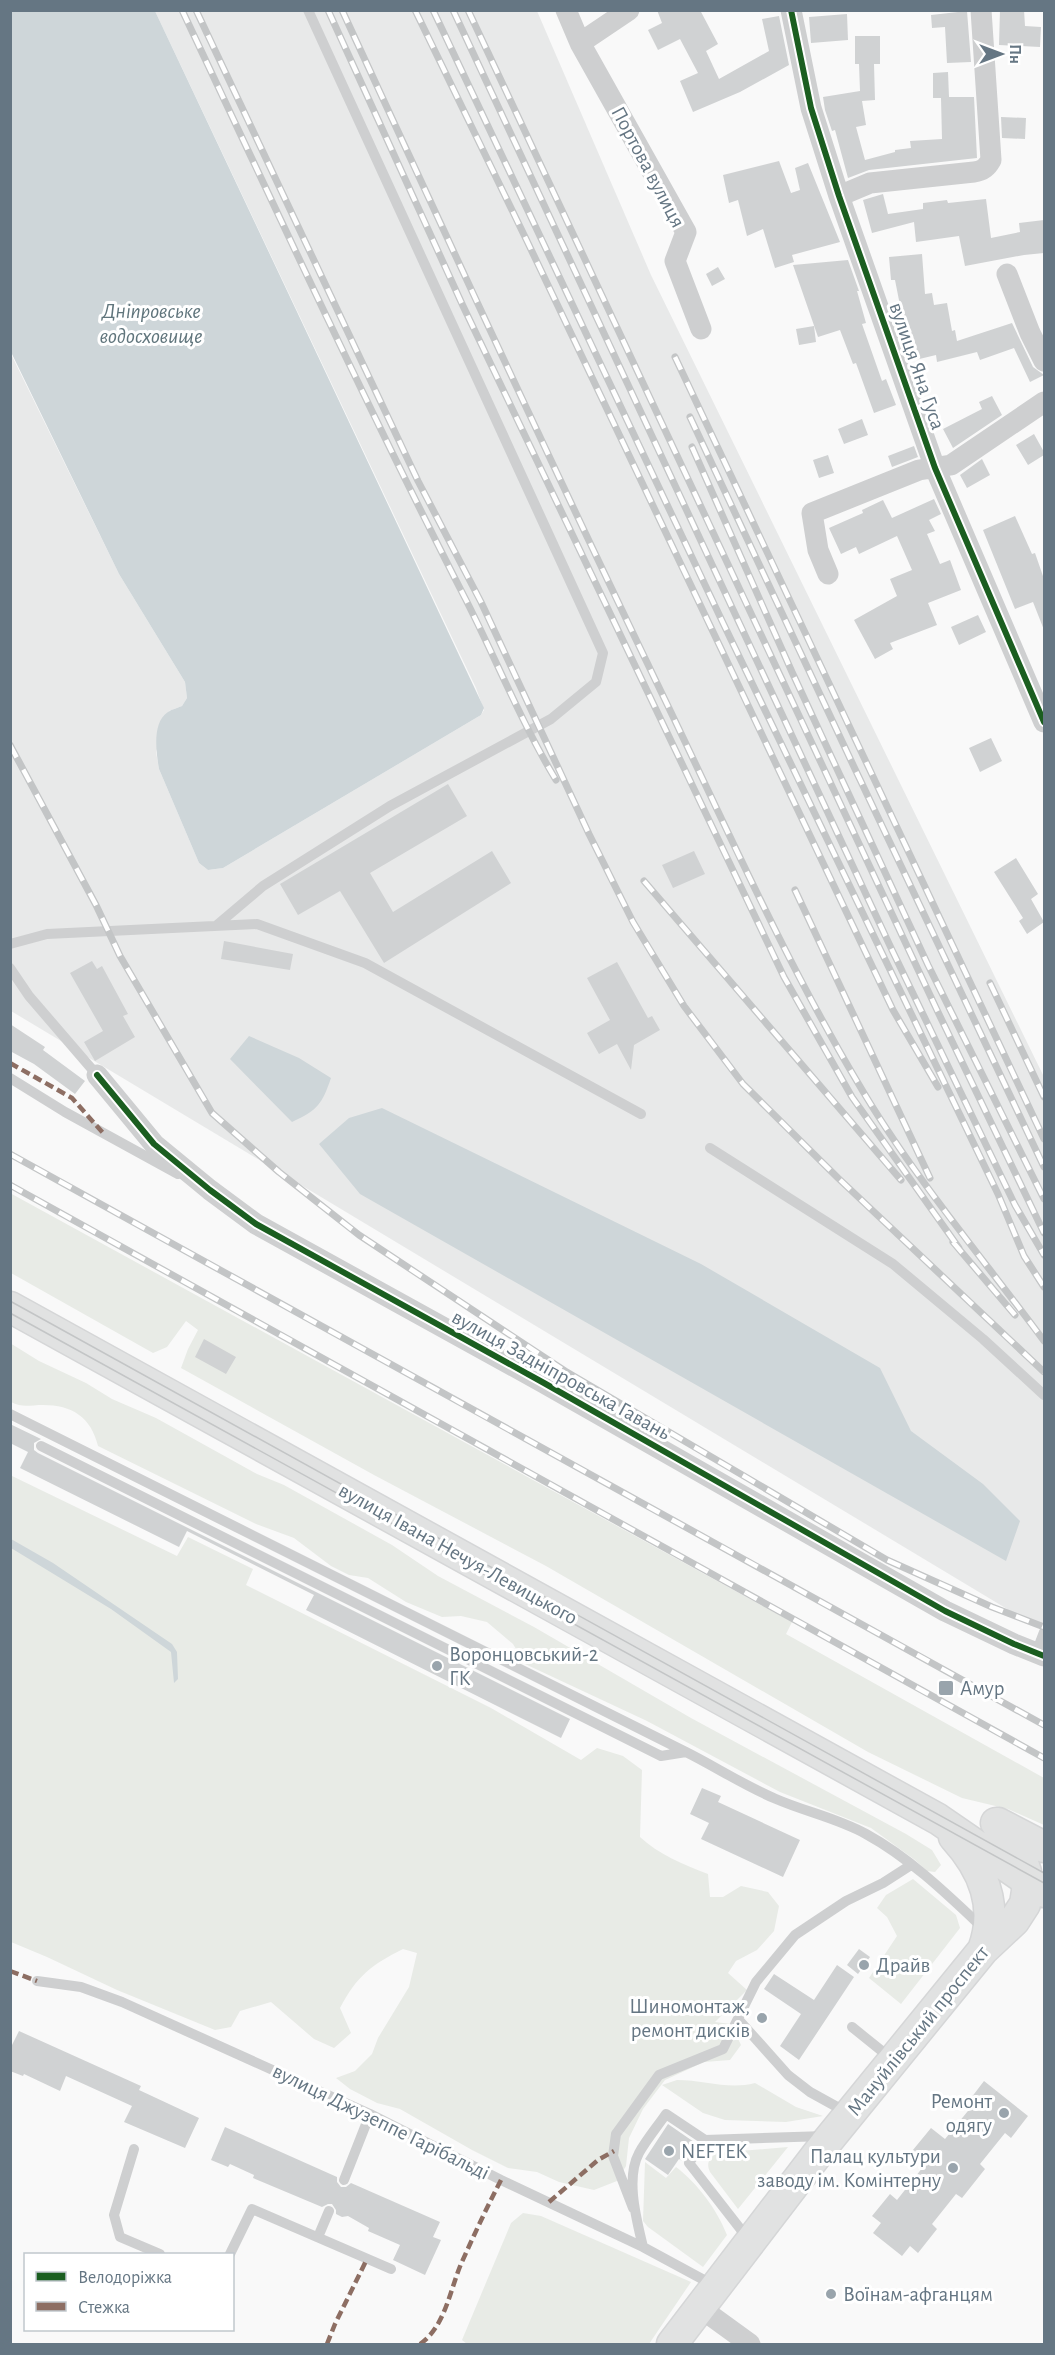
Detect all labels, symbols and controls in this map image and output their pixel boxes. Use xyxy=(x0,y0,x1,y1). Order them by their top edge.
north arrow xyxy=(971,24,1031,84)
text: Пн xyxy=(1007,44,1023,64)
street label: Портова вулиця xyxy=(607,103,689,231)
water label: Дніпровське водосховище xyxy=(100,300,202,347)
street label: вулиця Яна Гуса xyxy=(885,300,949,433)
street label: вулиця Задніпровська Гавань xyxy=(448,1306,674,1444)
street label: вулиця Івана Нечуя-Левицького xyxy=(335,1480,581,1628)
place label: Воронцовський-2 ГК xyxy=(449,1644,598,1689)
marker: Воронцовський-2 ГК xyxy=(430,1659,444,1673)
place label: Амур xyxy=(960,1678,1004,1699)
marker: Амур xyxy=(937,1679,955,1697)
street label: Мануйлівський проспект xyxy=(843,1942,993,2120)
place label: Драйв xyxy=(876,1955,930,1976)
marker: Драйв xyxy=(857,1958,871,1972)
place label: Шиномонтаж, ремонт дисків xyxy=(629,1996,750,2041)
marker: Шиномонтаж, ремонт дисків xyxy=(755,2011,769,2025)
street label: вулиця Джузеппе Гарібальді xyxy=(269,2060,493,2184)
place label: Ремонт одягу xyxy=(931,2091,992,2136)
marker: Ремонт одягу xyxy=(997,2106,1011,2120)
place label: NEFTEK xyxy=(681,2141,747,2162)
marker: NEFTEK xyxy=(662,2144,676,2158)
place label: Палац культури заводу ім. Комінтерну xyxy=(757,2146,941,2191)
marker: Палац культури заводу ім. Комінтерну xyxy=(946,2161,960,2175)
legend xyxy=(24,2253,234,2331)
text: Велодоріжка xyxy=(78,2269,172,2287)
place label: Воїнам-афганцям xyxy=(843,2284,993,2305)
marker: Воїнам-афганцям xyxy=(824,2287,838,2301)
text: Стежка xyxy=(78,2299,130,2317)

